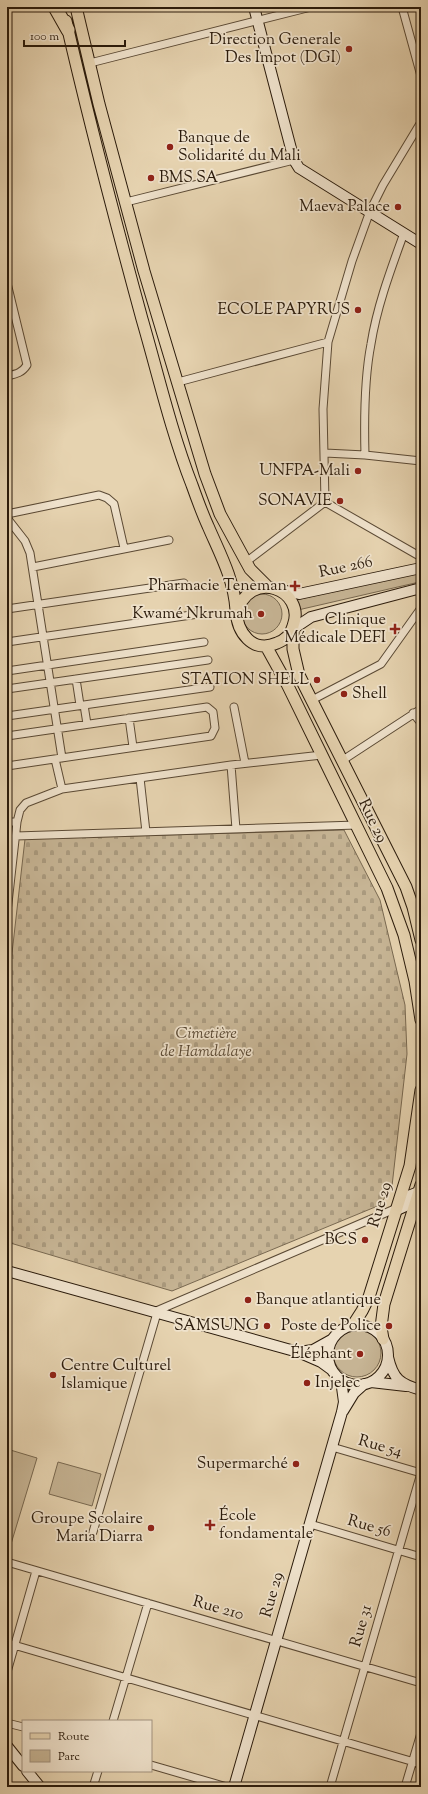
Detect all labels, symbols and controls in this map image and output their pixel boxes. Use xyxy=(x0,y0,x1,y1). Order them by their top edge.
scale bar xyxy=(24,22,125,48)
text: 100 m xyxy=(30,28,59,46)
place label: Direction Generale Des Impot (DGI) xyxy=(209,29,341,70)
marker: Direction Generale Des Impot (DGI) xyxy=(344,44,354,54)
place label: Banque de Solidarité du Mali xyxy=(178,127,301,168)
marker: Banque de Solidarité du Mali xyxy=(165,142,175,152)
place label: BMS SA xyxy=(159,167,218,190)
marker: BMS SA xyxy=(146,173,156,183)
place label: Maeva Palace xyxy=(299,196,390,219)
marker: Maeva Palace xyxy=(393,202,403,212)
place label: ECOLE PAPYRUS xyxy=(217,299,350,322)
marker: ECOLE PAPYRUS xyxy=(353,305,363,315)
place label: UNFPA-Mali xyxy=(259,460,350,483)
marker: UNFPA-Mali xyxy=(353,466,363,476)
place label: SONAVIE xyxy=(258,490,332,513)
marker: SONAVIE xyxy=(335,496,345,506)
street label: Rue 266 xyxy=(317,551,375,585)
place label: Pharmacie Teneman xyxy=(148,575,288,598)
marker: Pharmacie Teneman xyxy=(290,581,300,591)
place label: Kwamé Nkrumah xyxy=(132,603,254,626)
marker: Kwamé Nkrumah xyxy=(256,609,266,619)
place label: Clinique Médicale DEFI xyxy=(284,609,386,650)
marker: Clinique Médicale DEFI xyxy=(389,623,401,635)
place label: STATION SHELL xyxy=(181,669,309,692)
marker: STATION SHELL xyxy=(312,675,322,685)
place label: Shell xyxy=(352,683,388,706)
marker: Shell xyxy=(339,689,349,699)
street label: Rue 29 xyxy=(351,795,393,847)
park label: Cimetière de Hamdalaye xyxy=(160,1023,252,1064)
street label: Rue 29 xyxy=(363,1179,399,1231)
place label: BCS xyxy=(324,1229,357,1252)
marker: BCS xyxy=(360,1235,370,1245)
place label: Banque atlantique xyxy=(256,1289,381,1312)
marker: Banque atlantique xyxy=(243,1295,253,1305)
place label: SAMSUNG xyxy=(174,1315,259,1338)
place label: Poste de Police xyxy=(281,1315,381,1338)
marker: SAMSUNG xyxy=(262,1321,272,1331)
marker: Poste de Police xyxy=(384,1321,394,1331)
place label: Éléphant xyxy=(290,1343,353,1366)
marker: Éléphant xyxy=(355,1349,365,1359)
place label: Centre Culturel Islamique xyxy=(61,1355,172,1396)
marker: Centre Culturel Islamique xyxy=(48,1370,58,1380)
place label: Injelec xyxy=(315,1372,360,1395)
marker: Injelec xyxy=(302,1378,312,1388)
street label: Rue 54 xyxy=(355,1430,405,1464)
place label: Supermarché xyxy=(197,1453,288,1476)
marker: Supermarché xyxy=(291,1459,301,1469)
place label: École fondamentale xyxy=(219,1505,313,1546)
place label: Groupe Scolaire Maria Diarra xyxy=(31,1508,144,1549)
street label: Rue 56 xyxy=(344,1510,394,1544)
marker: École fondamentale xyxy=(204,1519,216,1531)
marker: Groupe Scolaire Maria Diarra xyxy=(146,1523,156,1533)
street label: Rue 29 xyxy=(256,1569,291,1620)
street label: Rue 210 xyxy=(190,1591,246,1627)
street label: Rue 31 xyxy=(345,1602,379,1650)
legend xyxy=(22,1720,152,1772)
text: Route xyxy=(58,1728,90,1746)
text: Parc xyxy=(58,1748,80,1766)

